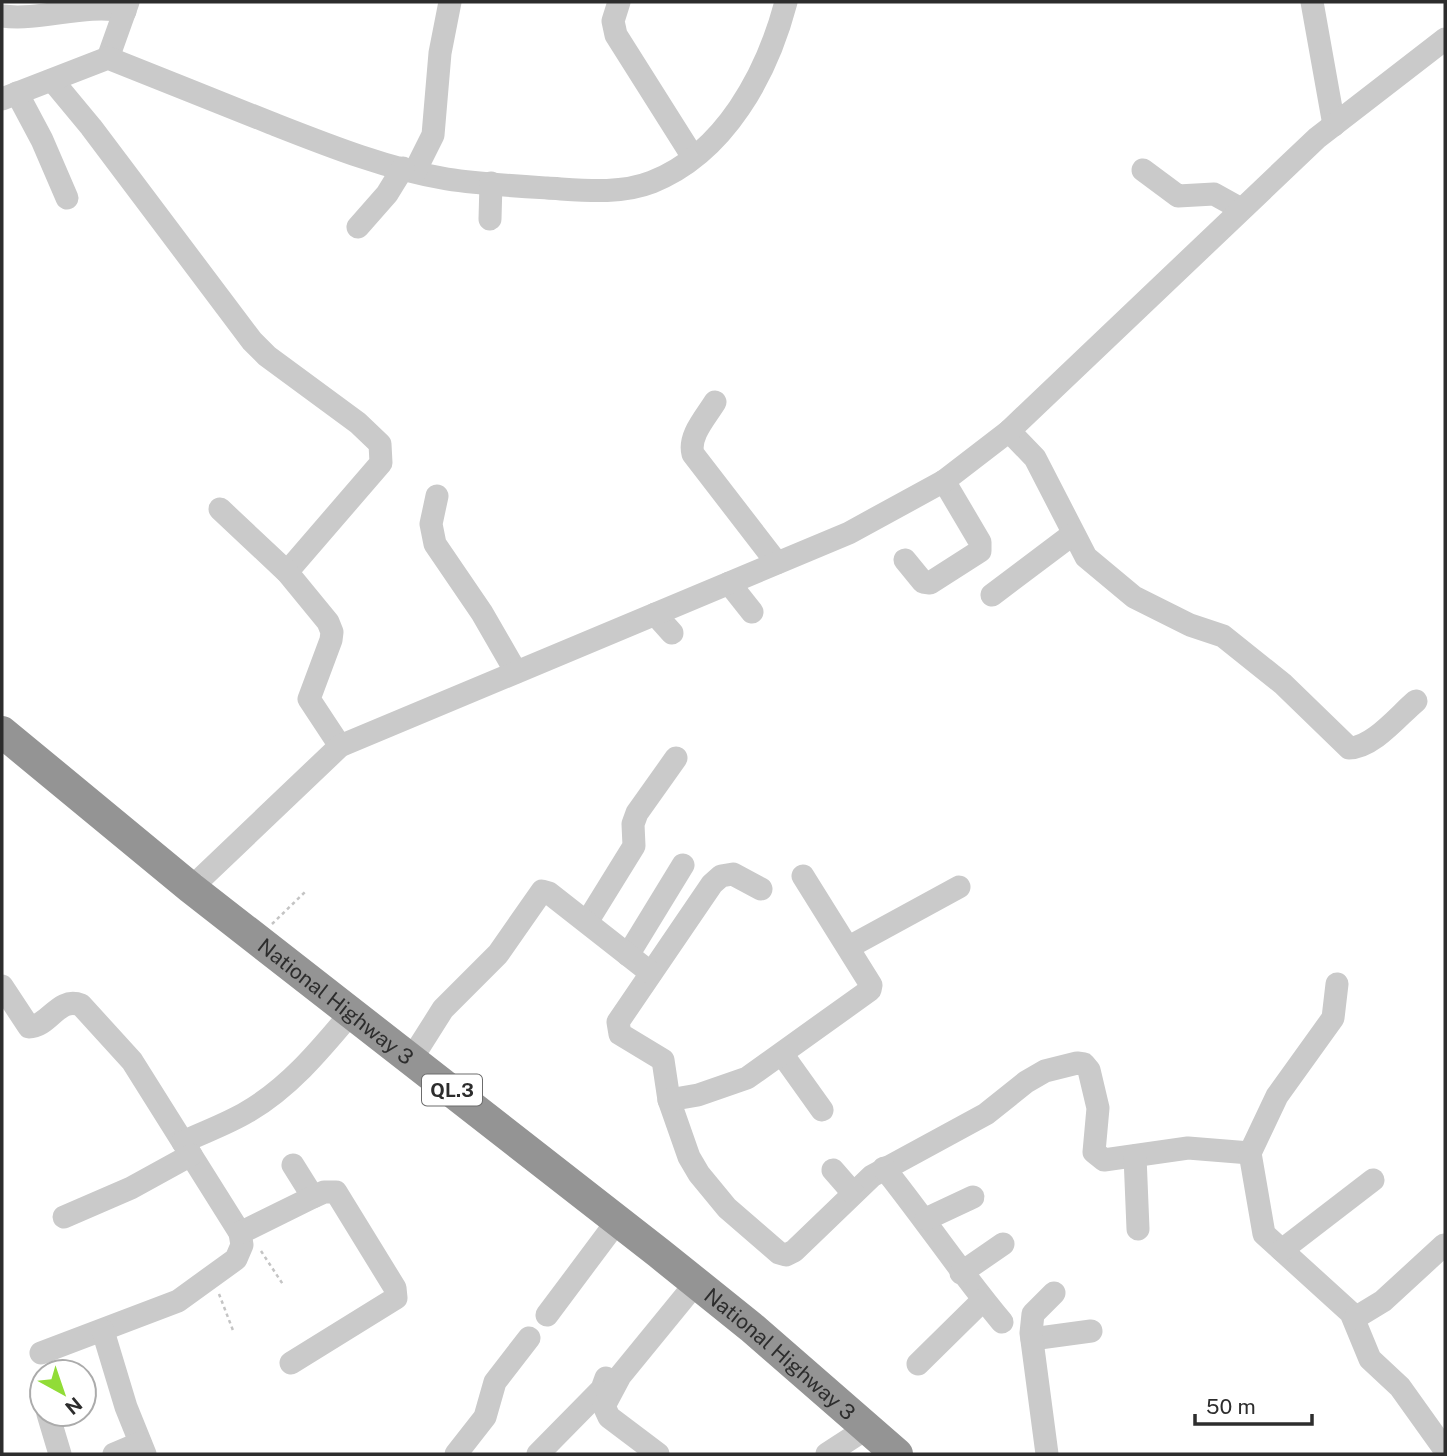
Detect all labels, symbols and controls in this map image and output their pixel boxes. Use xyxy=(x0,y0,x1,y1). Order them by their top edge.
street label: National Highway 3 xyxy=(253,933,419,1070)
road number: QL.3 xyxy=(422,1074,482,1106)
street label: National Highway 3 xyxy=(700,1282,861,1425)
north arrow xyxy=(28,1358,98,1428)
scale bar xyxy=(1195,1382,1312,1426)
text: N xyxy=(61,1393,87,1419)
text: 50 m xyxy=(1206,1394,1256,1419)

